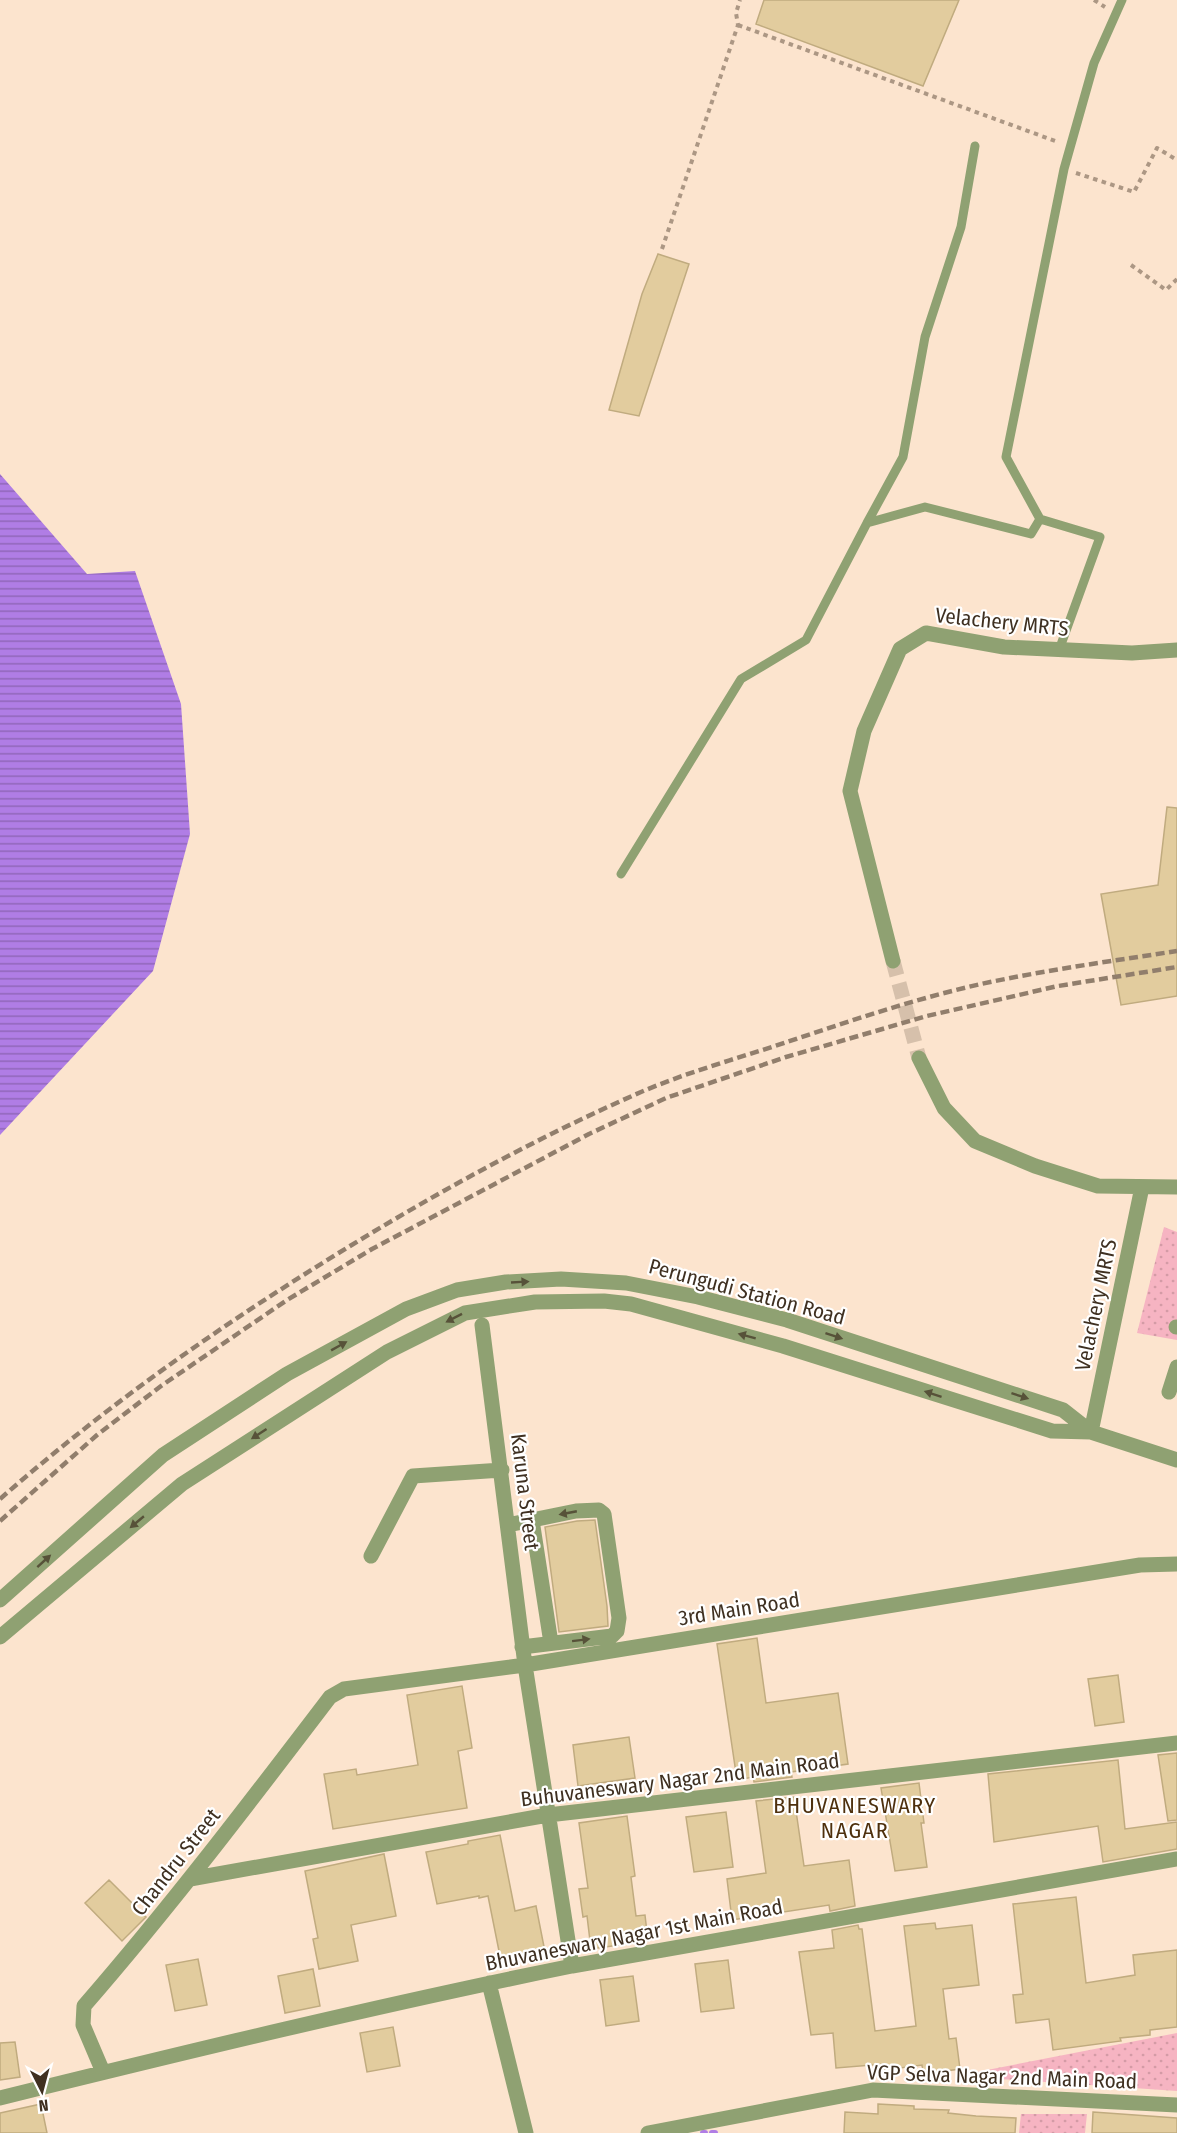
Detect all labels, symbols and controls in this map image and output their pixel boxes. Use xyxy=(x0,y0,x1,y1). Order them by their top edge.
street label: Velachery MRTS xyxy=(934,602,1070,642)
street label: Velachery MRTS xyxy=(1069,1237,1123,1373)
street label: Perungudi Station Road xyxy=(646,1253,848,1331)
one-way arrow xyxy=(511,1277,530,1286)
one-way arrow xyxy=(445,1314,462,1323)
one-way arrow xyxy=(738,1331,756,1340)
one-way arrow xyxy=(825,1331,843,1341)
one-way arrow xyxy=(330,1341,347,1351)
one-way arrow xyxy=(924,1388,942,1398)
one-way arrow xyxy=(1011,1391,1029,1401)
one-way arrow xyxy=(251,1428,267,1439)
street label: Karuna Street xyxy=(505,1432,545,1552)
one-way arrow xyxy=(558,1509,577,1518)
one-way arrow xyxy=(129,1515,145,1528)
one-way arrow xyxy=(36,1555,51,1568)
street label: 3rd Main Road xyxy=(676,1587,802,1631)
one-way arrow xyxy=(571,1635,590,1644)
street label: Buhuvaneswary Nagar 2nd Main Road xyxy=(519,1748,841,1812)
district label: BHUVANESWARY NAGAR xyxy=(773,1792,937,1844)
street label: Chandru Street xyxy=(126,1803,226,1921)
street label: Bhuvaneswary Nagar 1st Main Road xyxy=(483,1893,785,1977)
street label: VGP Selva Nagar 2nd Main Road xyxy=(866,2059,1138,2095)
north arrow xyxy=(12,2061,72,2121)
text: N xyxy=(38,2095,49,2115)

